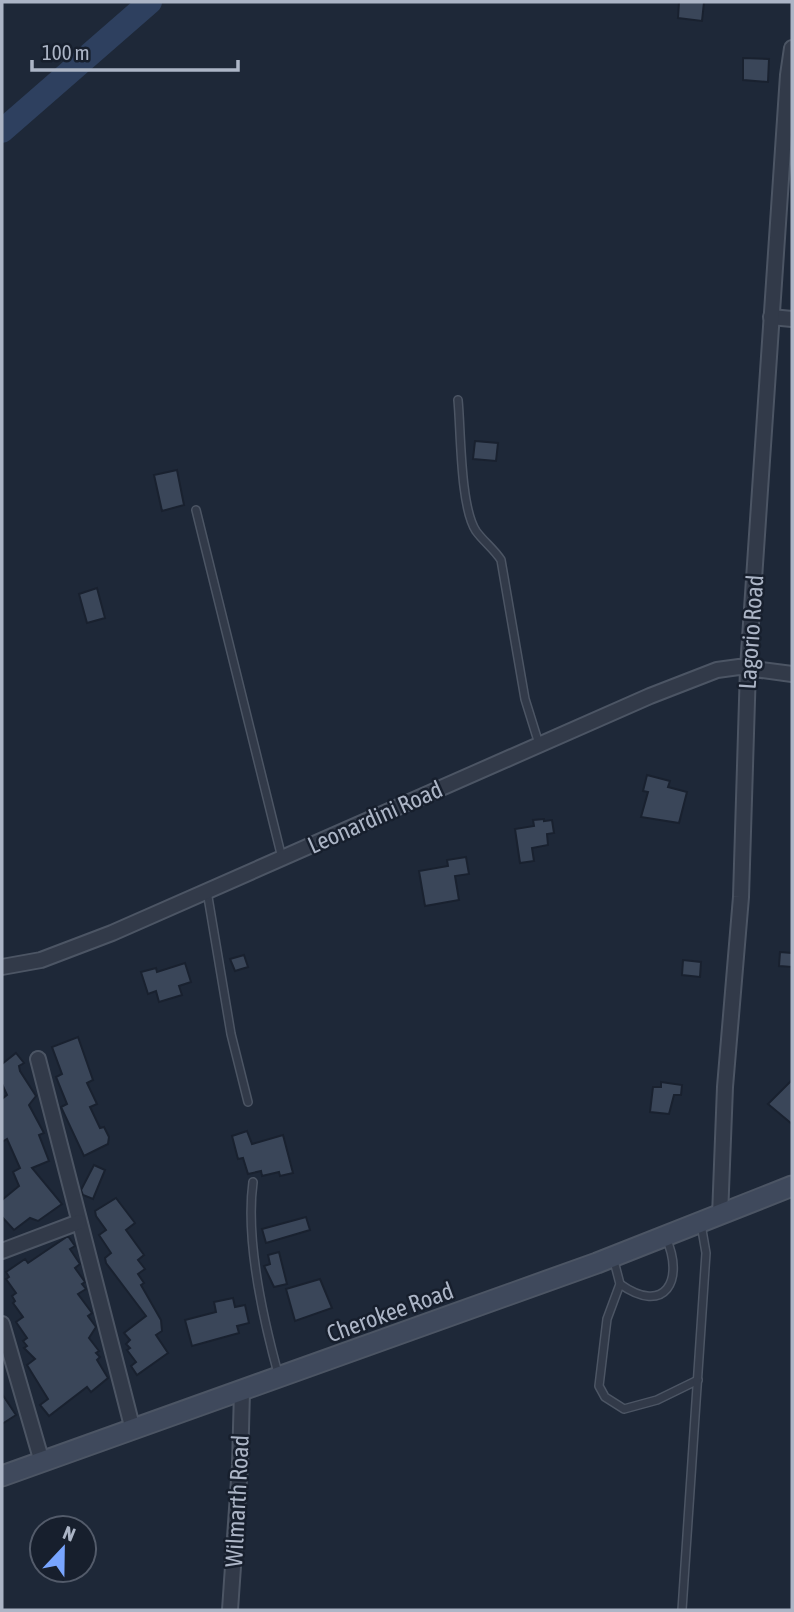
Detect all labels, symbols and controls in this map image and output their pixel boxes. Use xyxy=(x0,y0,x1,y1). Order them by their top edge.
scale bar xyxy=(32,28,238,72)
text: 100 m xyxy=(42,40,90,64)
street label: Lagorio Road xyxy=(734,574,768,690)
street label: Leonardini Road xyxy=(304,775,446,859)
street label: Cherokee Road xyxy=(323,1277,457,1347)
street label: Wilmarth Road xyxy=(220,1434,254,1568)
north arrow xyxy=(28,1514,98,1584)
text: N xyxy=(60,1521,79,1546)

